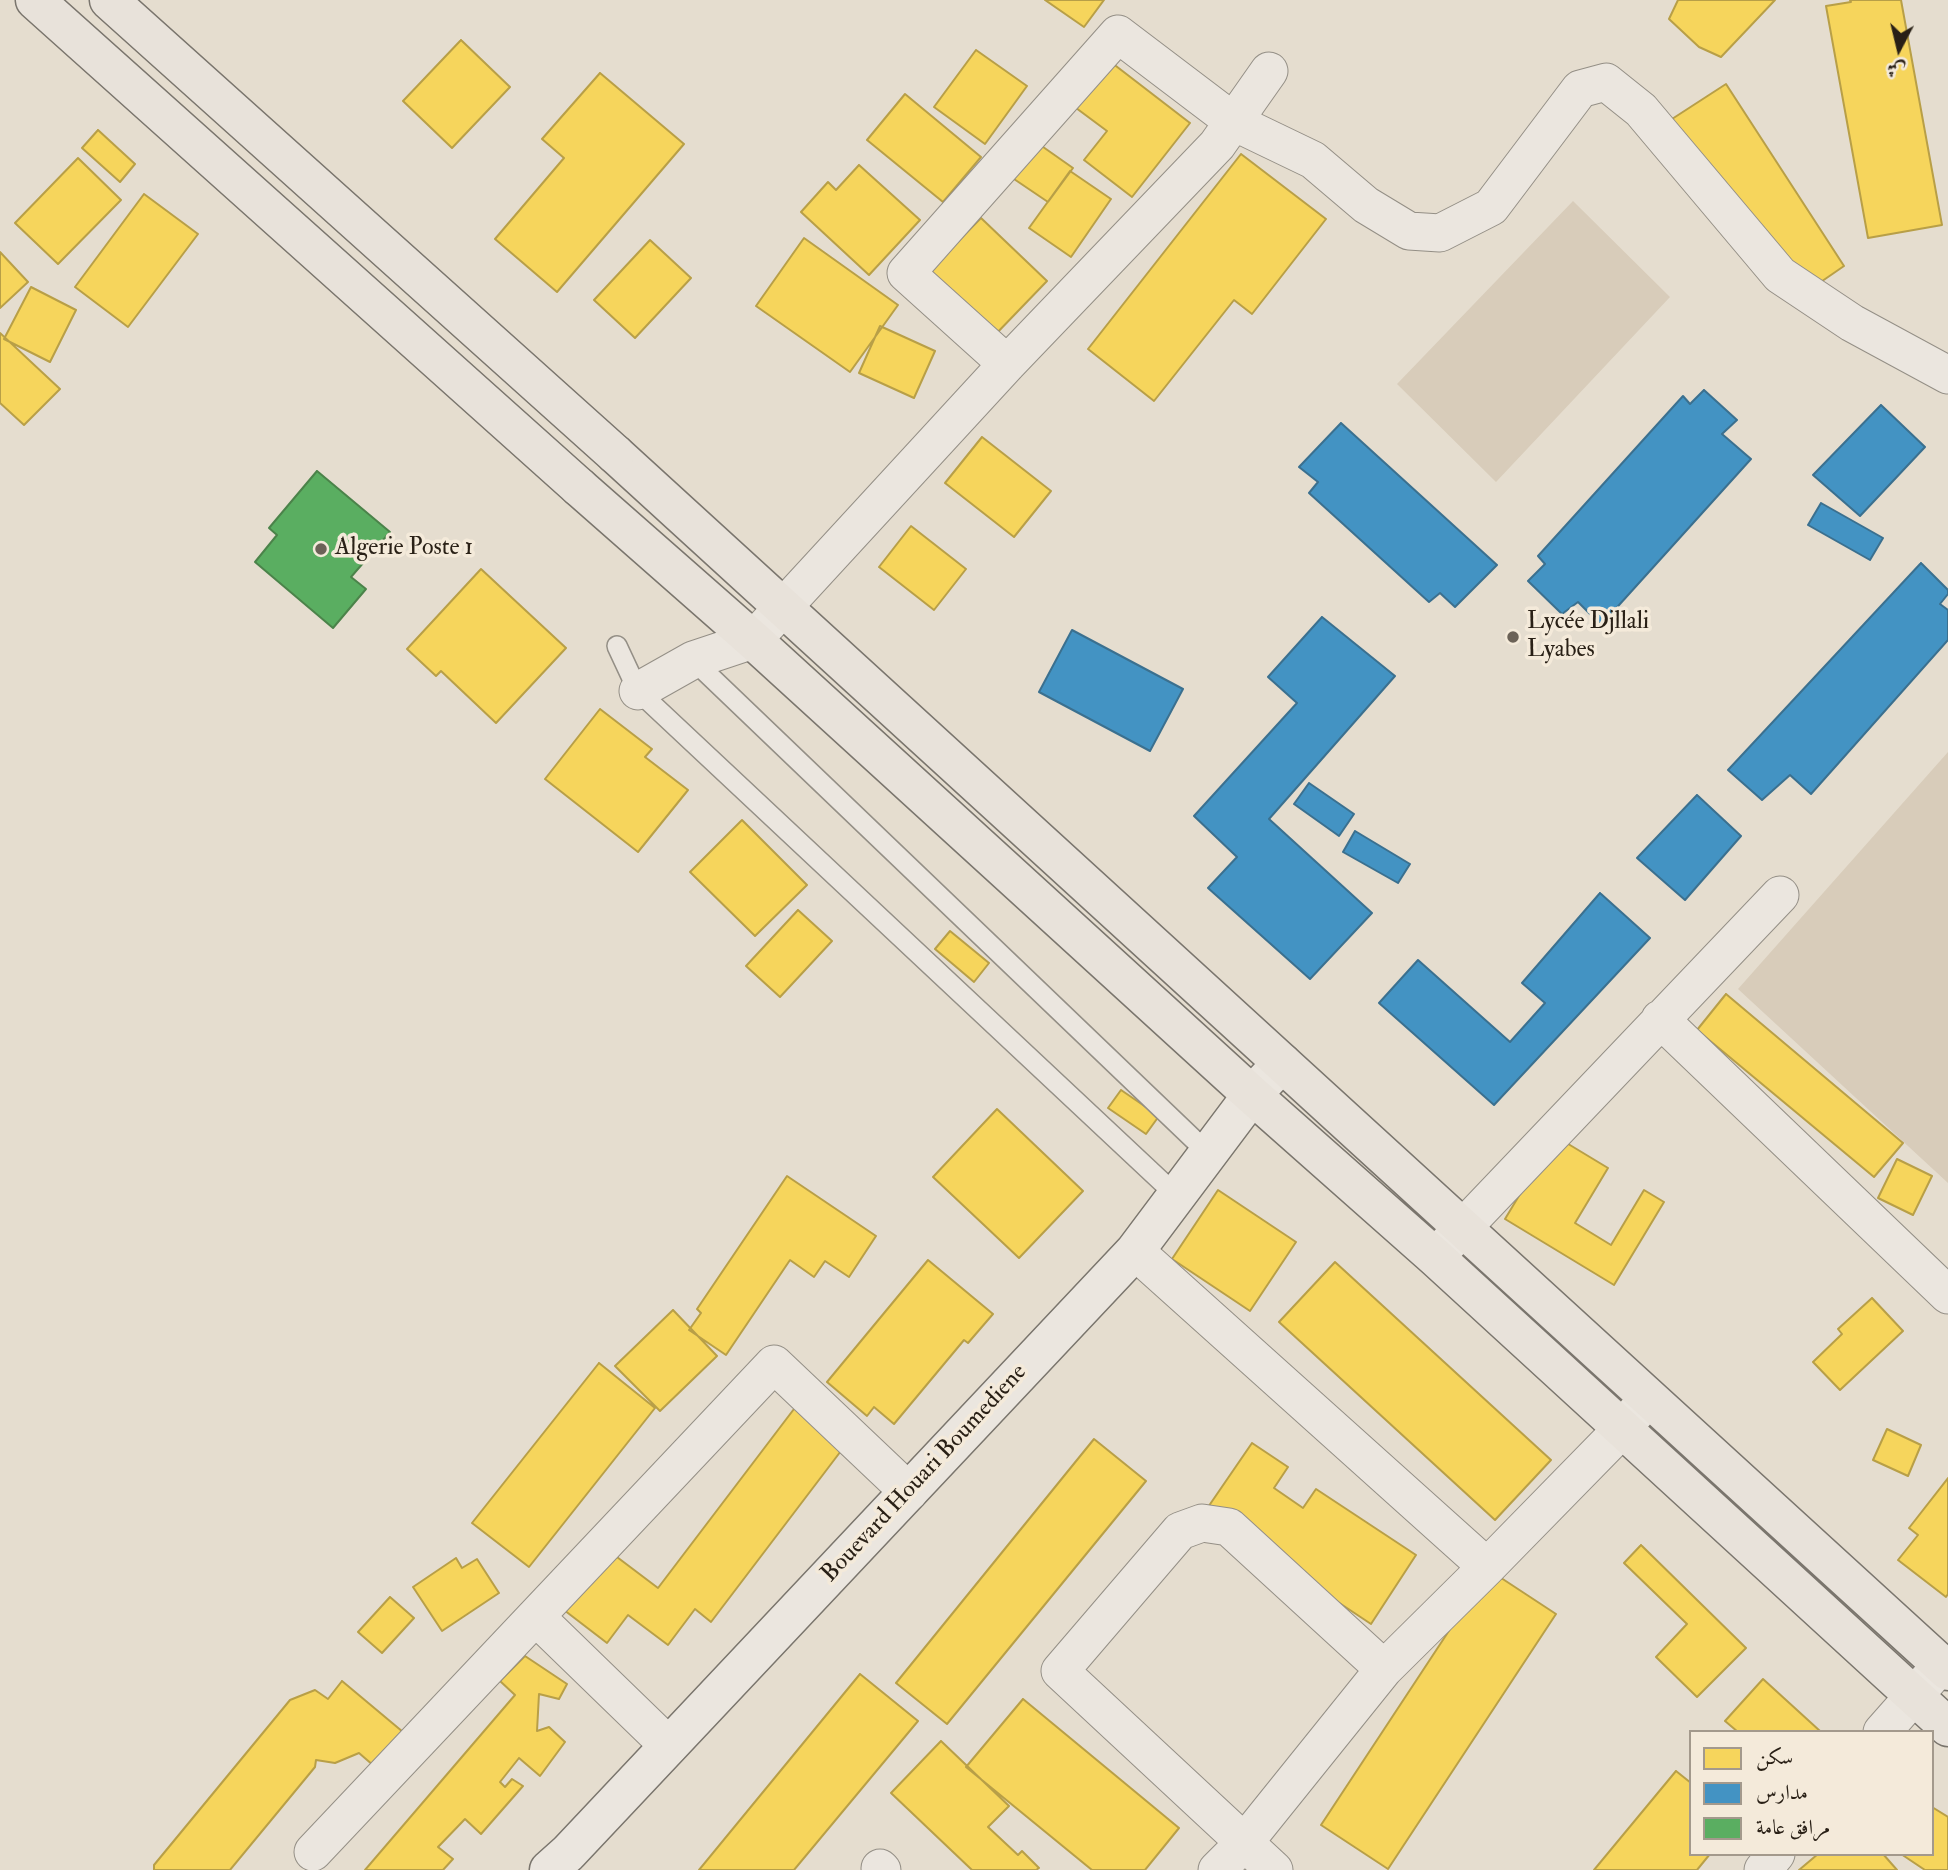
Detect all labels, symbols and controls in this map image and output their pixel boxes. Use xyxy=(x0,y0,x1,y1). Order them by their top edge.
north arrow xyxy=(1864,14,1934,84)
text: ش xyxy=(1886,57,1907,83)
place label: Algerie Poste 1 xyxy=(335,535,473,563)
marker: Algerie Poste 1 xyxy=(313,541,329,557)
place label: Lycée Djllali Lyabes xyxy=(1527,609,1649,665)
marker: Lycée Djllali Lyabes xyxy=(1505,629,1521,645)
street label: Bouevard Houari Boumediene xyxy=(816,1359,1034,1589)
legend xyxy=(1689,1730,1934,1856)
text: سكن xyxy=(1756,1744,1793,1771)
text: مدارس xyxy=(1756,1779,1808,1806)
text: مرافق عامة xyxy=(1756,1814,1830,1841)

